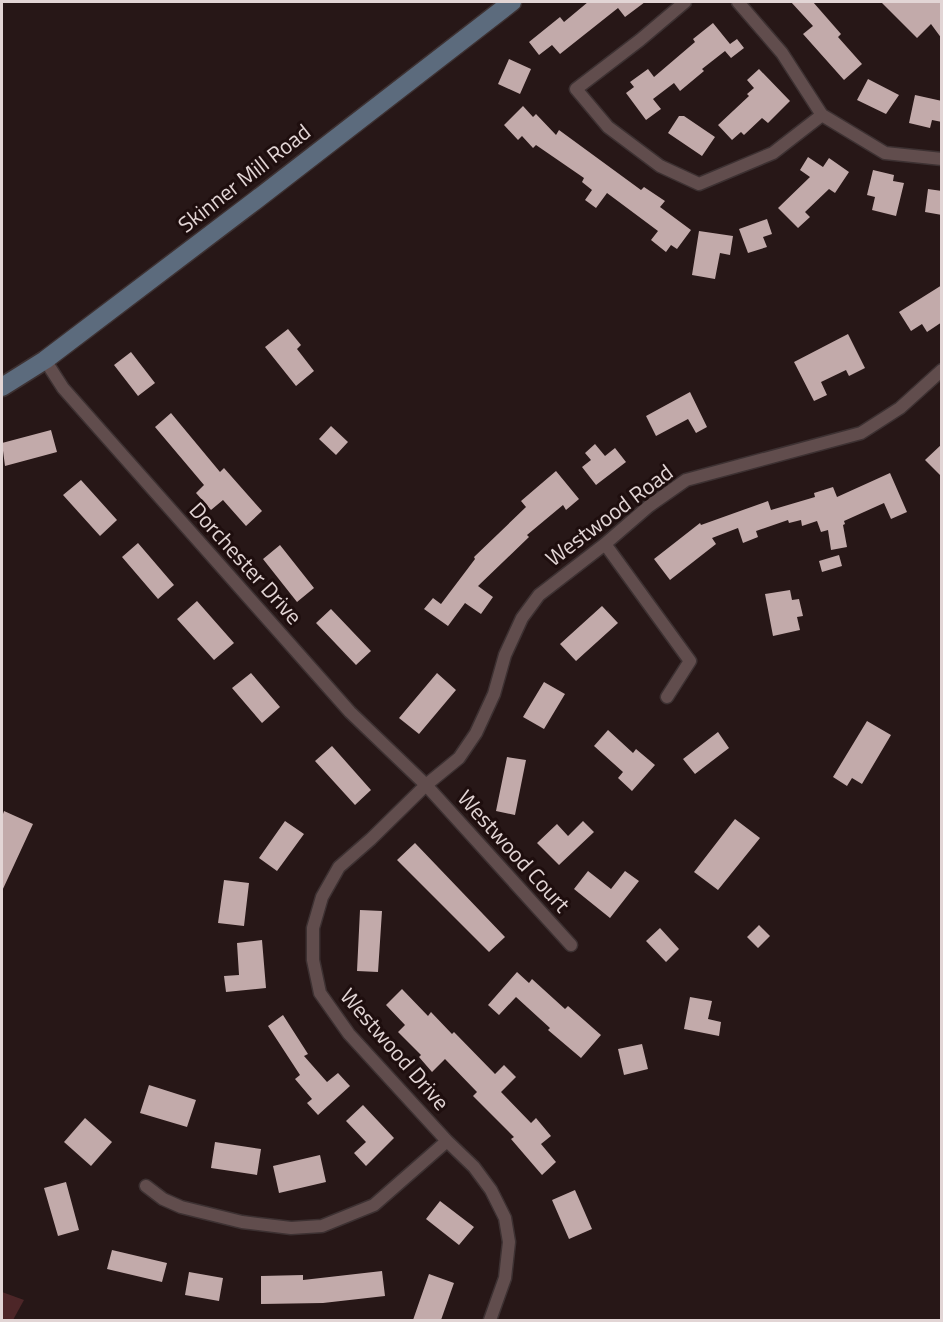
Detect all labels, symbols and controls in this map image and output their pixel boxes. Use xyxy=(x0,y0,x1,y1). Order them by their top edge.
street label: Skinner Mill Road xyxy=(170,115,318,241)
street label: Westwood Road xyxy=(538,456,680,574)
street label: Dorchester Drive xyxy=(181,494,311,632)
street label: Westwood Court xyxy=(450,782,579,920)
street label: Westwood Drive xyxy=(332,980,458,1118)

